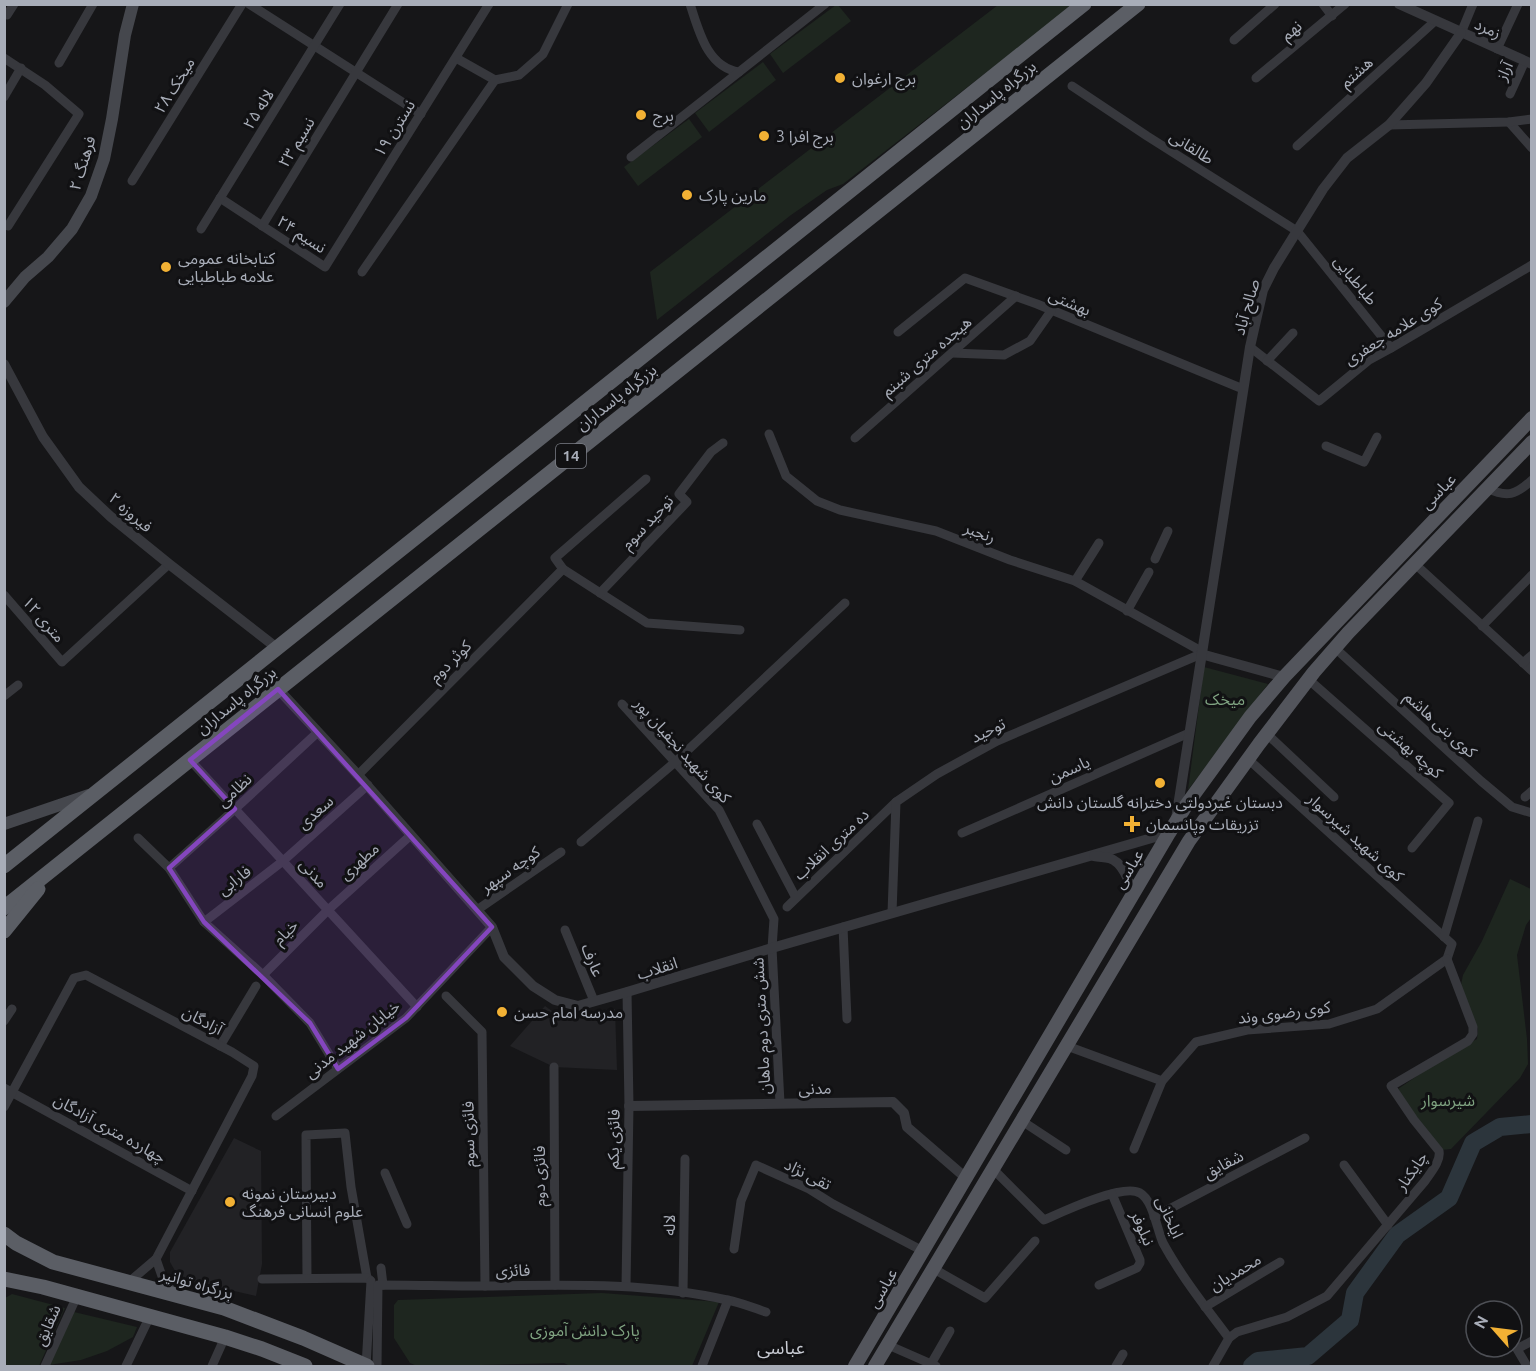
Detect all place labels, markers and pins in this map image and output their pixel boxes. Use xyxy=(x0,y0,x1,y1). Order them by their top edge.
place label: برج ارغوان xyxy=(852,69,916,91)
marker: برج ارغوان xyxy=(833,71,847,85)
place label: برج xyxy=(653,106,674,128)
marker: برج xyxy=(634,108,648,122)
place label: برج افرا 3 xyxy=(776,127,834,149)
marker: برج افرا 3 xyxy=(757,129,771,143)
place label: مارین پارک xyxy=(699,186,766,206)
marker: مارین پارک xyxy=(680,188,694,202)
place label: کتابخانه عمومی علامه طباطبایی xyxy=(178,249,276,286)
marker: کتابخانه عمومی علامه طباطبایی xyxy=(159,260,173,274)
marker: دبستان غیردولتی دخترانه گلستان دانش xyxy=(1153,776,1167,790)
place label: دبستان غیردولتی دخترانه گلستان دانش xyxy=(1037,793,1283,812)
marker: تزریقات وپانسمان xyxy=(1123,815,1141,833)
place label: تزریقات وپانسمان xyxy=(1146,815,1259,835)
place label: مدرسه امام حسن xyxy=(514,1003,623,1025)
marker: مدرسه امام حسن xyxy=(495,1005,509,1019)
place label: دبیرستان نمونه علوم انسانی فرهنگ xyxy=(242,1184,363,1224)
marker: دبیرستان نمونه علوم انسانی فرهنگ xyxy=(223,1195,237,1209)

